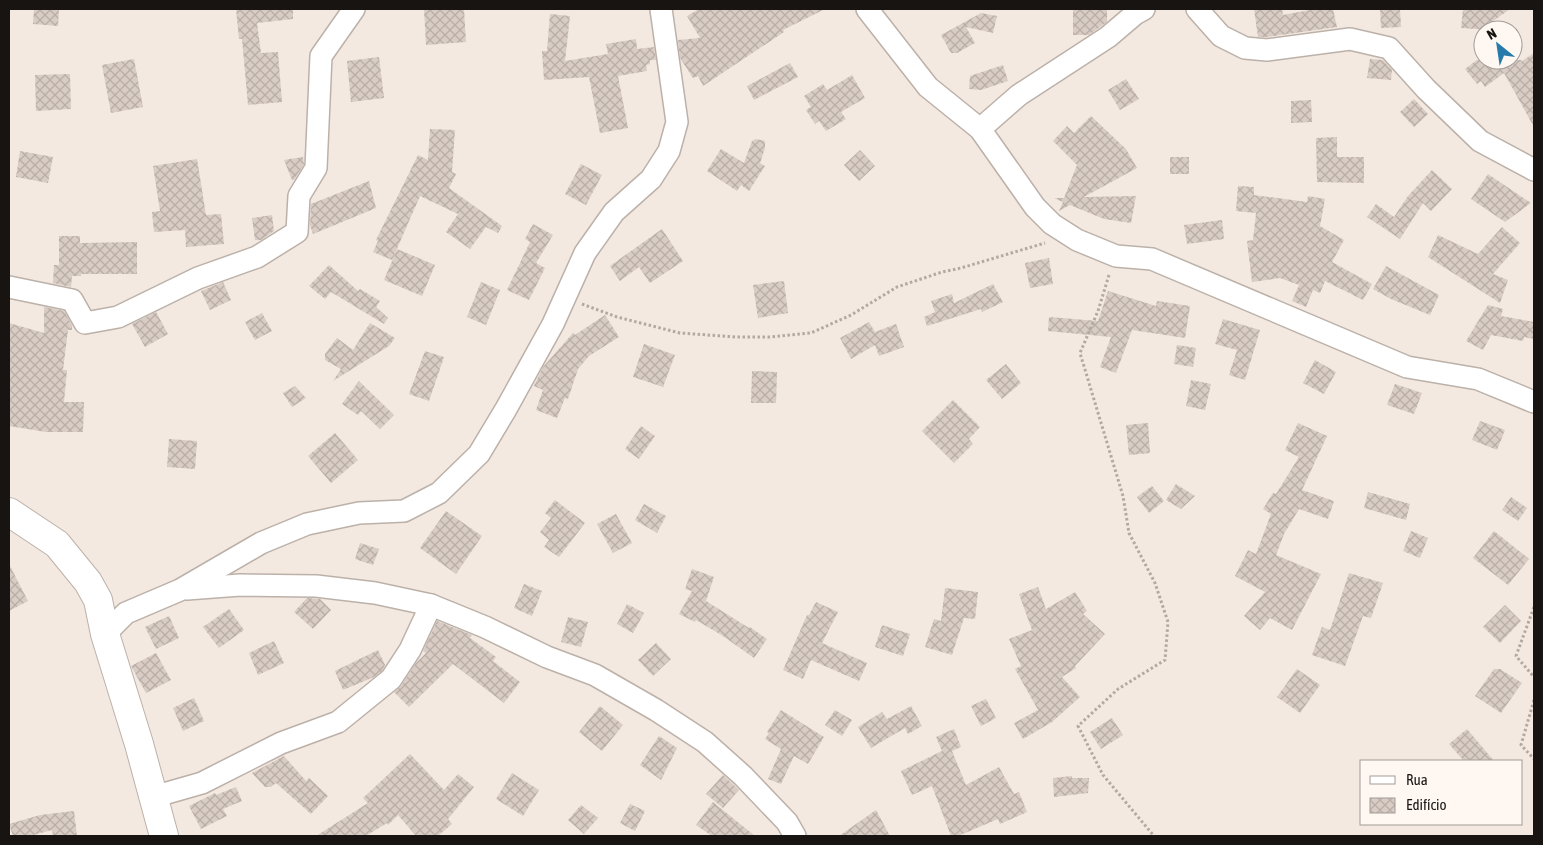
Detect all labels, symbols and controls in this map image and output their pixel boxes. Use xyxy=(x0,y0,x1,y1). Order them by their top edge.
north arrow xyxy=(1473,20,1523,70)
text: N xyxy=(1484,25,1499,43)
legend xyxy=(1360,760,1523,825)
text: Rua xyxy=(1406,771,1428,788)
text: Edifício xyxy=(1406,796,1447,813)

